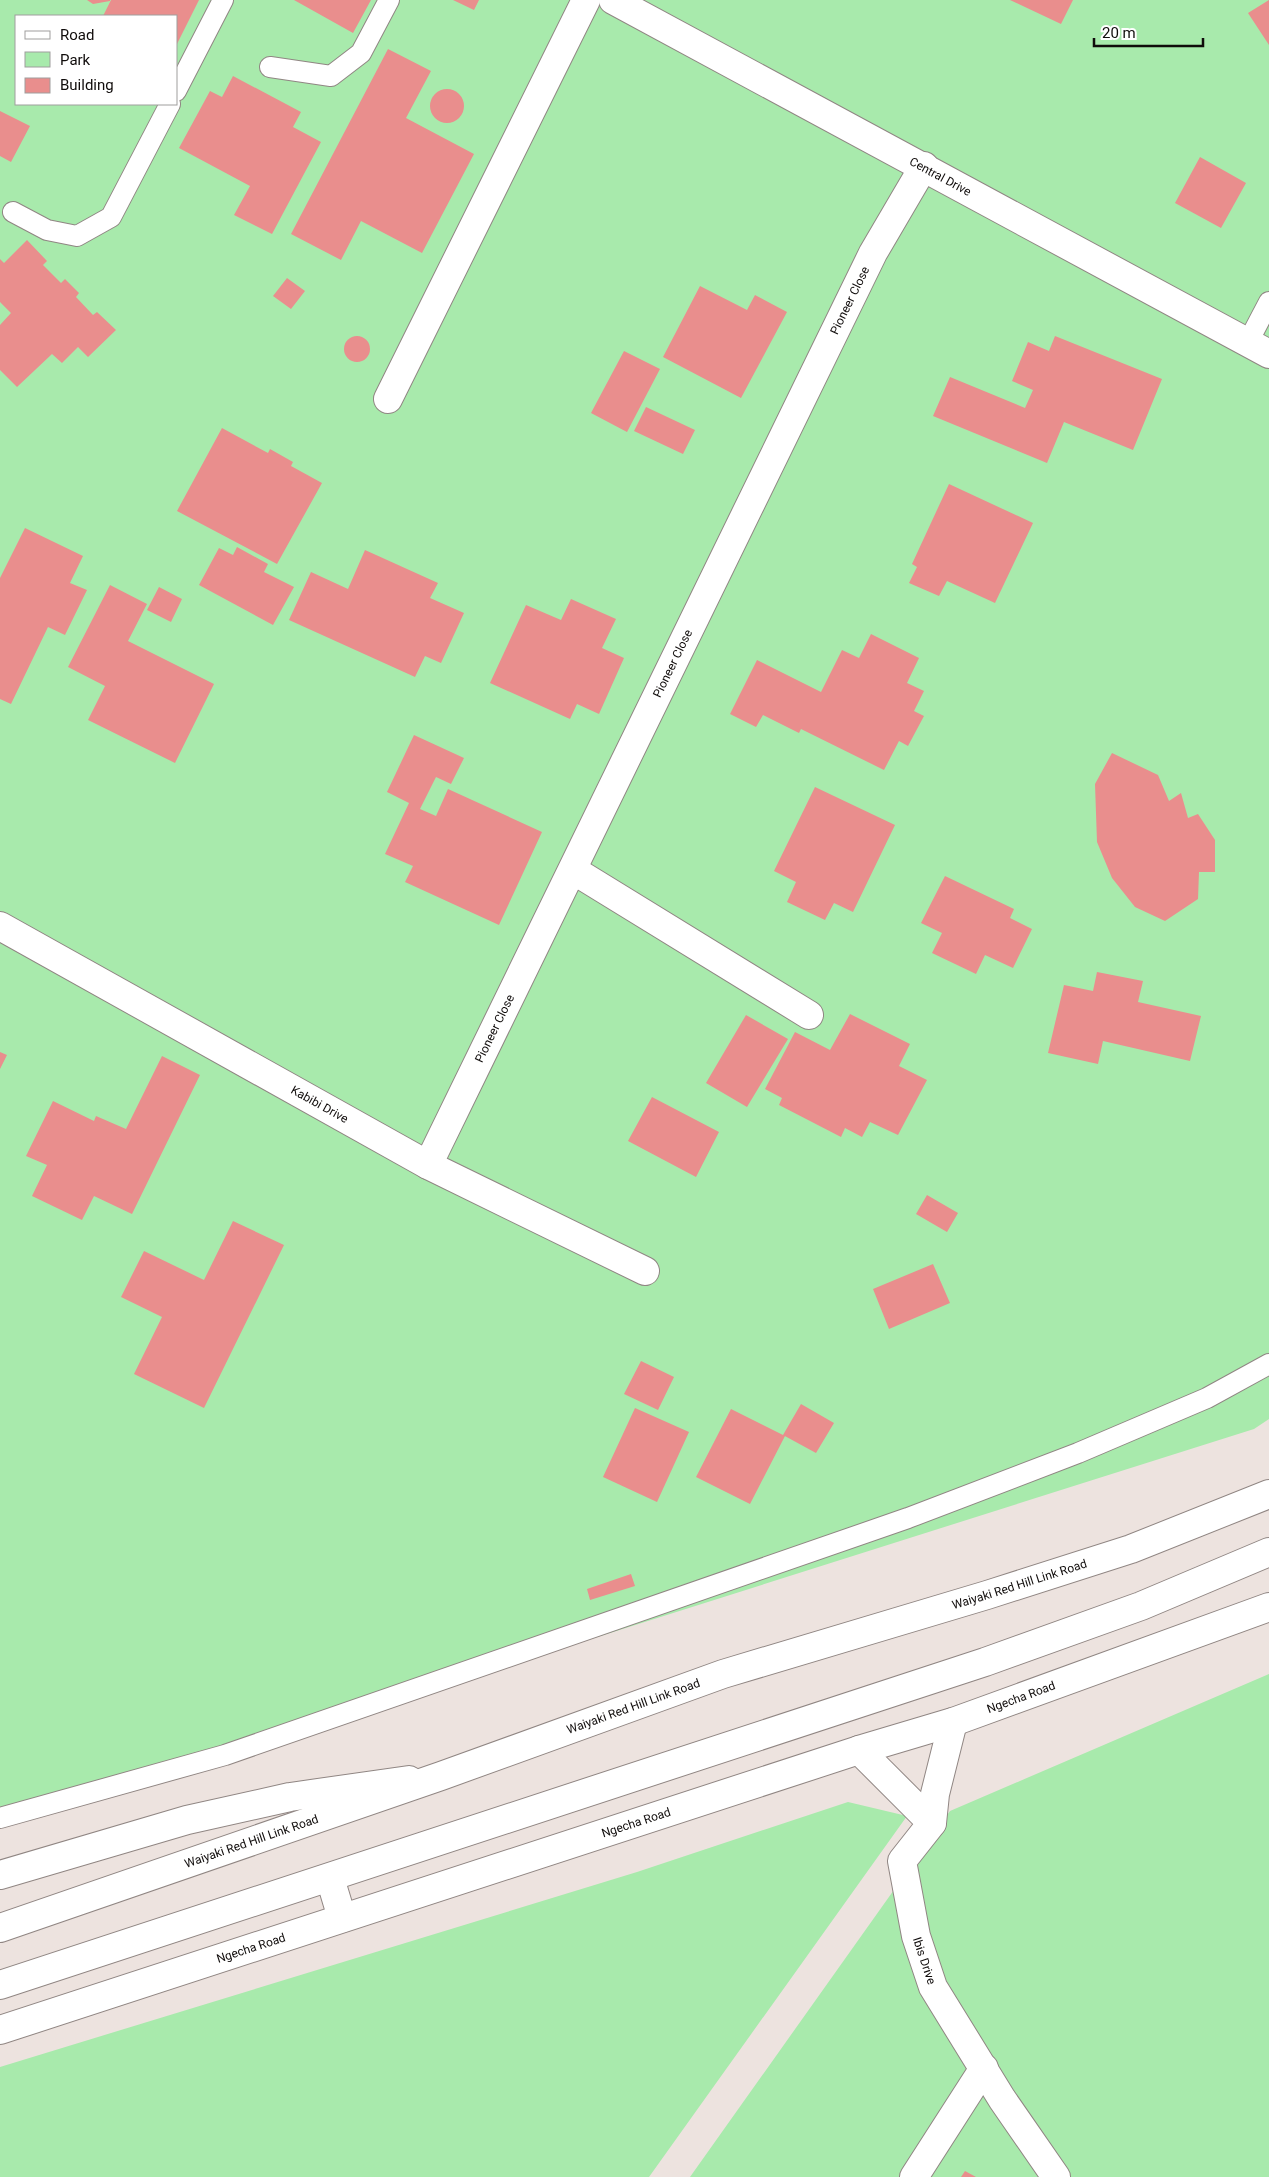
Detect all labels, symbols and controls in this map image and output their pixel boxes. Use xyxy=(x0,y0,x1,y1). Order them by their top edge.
legend xyxy=(15,15,178,105)
scale bar xyxy=(1094,15,1203,47)
text: 20 m xyxy=(1102,24,1136,42)
text: Road xyxy=(60,26,94,44)
text: Park xyxy=(60,51,91,69)
text: Building xyxy=(60,76,114,94)
street label: Central Drive xyxy=(907,154,974,199)
street label: Pioneer Close xyxy=(827,264,872,337)
street label: Pioneer Close xyxy=(650,627,695,700)
street label: Pioneer Close xyxy=(472,992,517,1065)
street label: Kabibi Drive xyxy=(288,1083,351,1126)
street label: Waiyaki Red Hill Link Road xyxy=(950,1557,1089,1612)
street label: Waiyaki Red Hill Link Road xyxy=(565,1676,702,1737)
street label: Ngecha Road xyxy=(985,1678,1057,1716)
street label: Ngecha Road xyxy=(600,1805,672,1840)
street label: Waiyaki Red Hill Link Road xyxy=(183,1812,320,1871)
street label: Ngecha Road xyxy=(215,1930,287,1966)
street label: Ibis Drive xyxy=(910,1935,939,1986)

